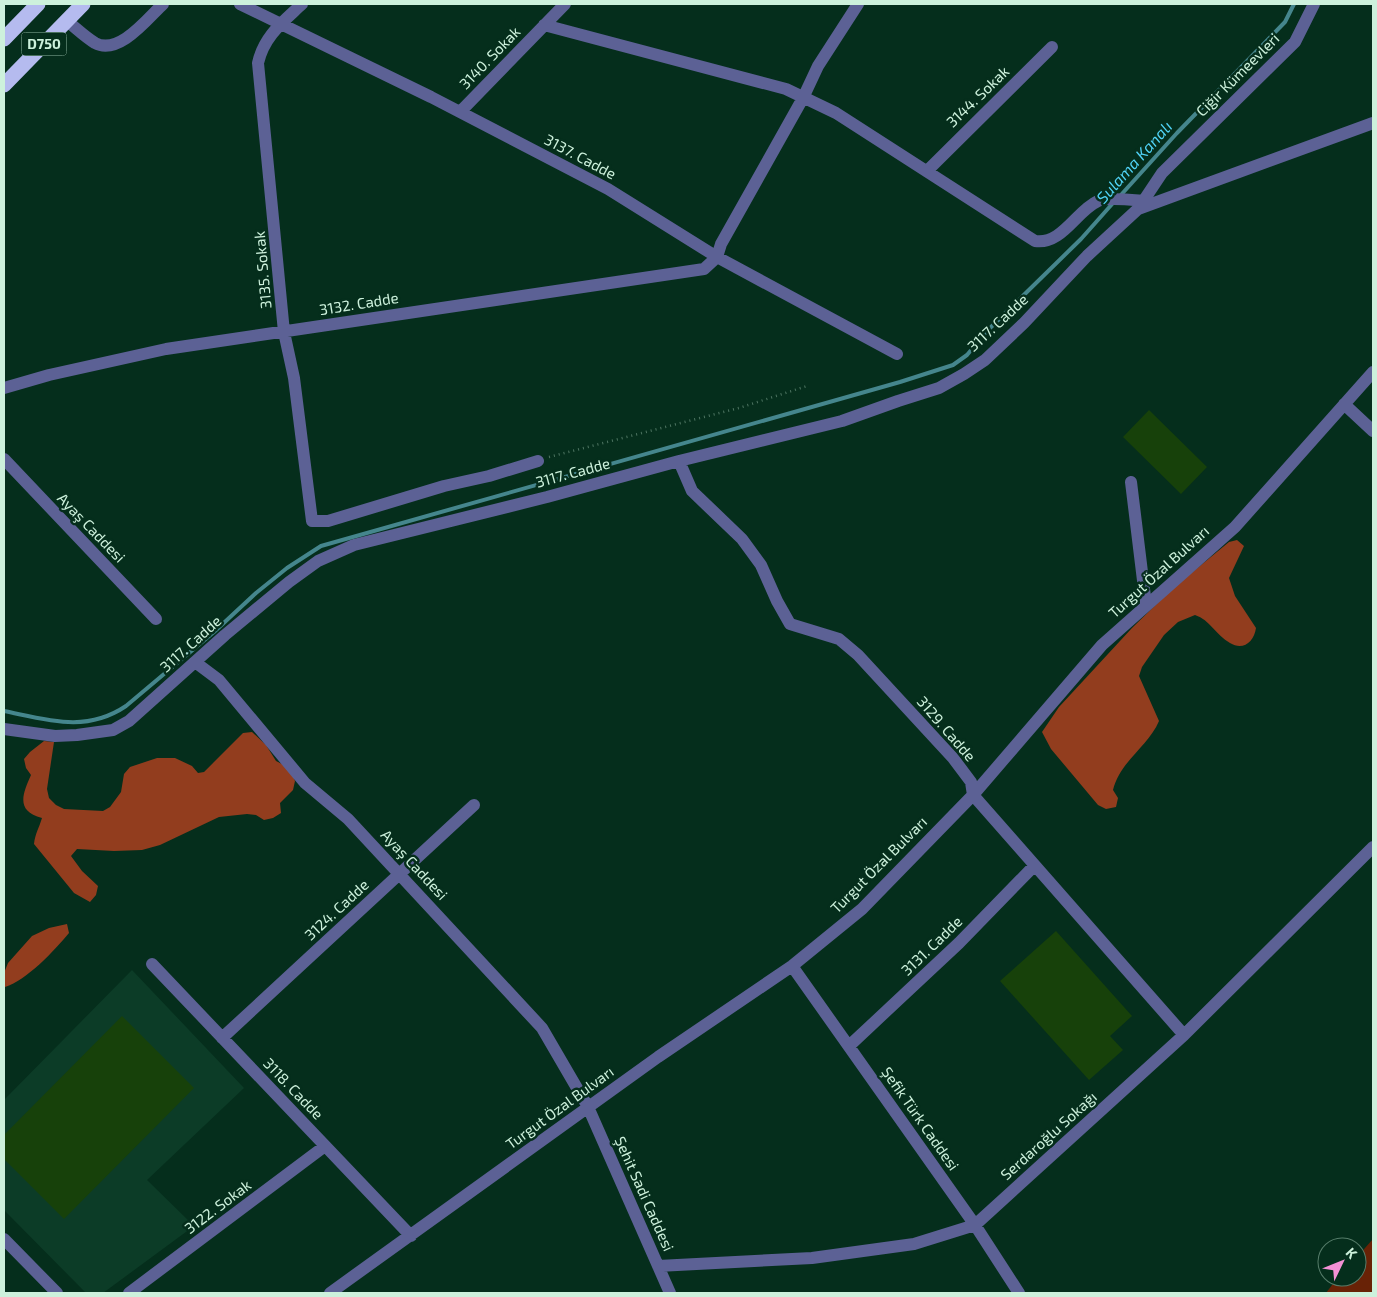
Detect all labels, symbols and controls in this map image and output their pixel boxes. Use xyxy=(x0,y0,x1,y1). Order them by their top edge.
street label: 3140. Sokak xyxy=(455,22,524,92)
street label: Ciğir Kümeevleri xyxy=(1192,29,1283,120)
road number: D750 xyxy=(22,33,66,56)
street label: 3144. Sokak xyxy=(942,62,1013,131)
water label: Sulama Kanalı xyxy=(1092,117,1176,207)
street label: 3137. Cadde xyxy=(542,130,619,182)
street label: 3135. Sokak xyxy=(250,230,274,310)
street label: 3132. Cadde xyxy=(318,288,400,318)
street label: 3117. Cadde xyxy=(963,290,1031,355)
street label: 3117. Cadde xyxy=(534,453,612,491)
street label: Ayaş Caddesi xyxy=(53,489,129,566)
street label: Turgut Özal Bulvarı xyxy=(1104,521,1212,621)
street label: 3117. Cadde xyxy=(156,611,225,675)
street label: 3129. Cadde xyxy=(914,692,980,764)
street label: Turgut Özal Bulvarı xyxy=(826,812,930,916)
street label: Ayaş Caddesi xyxy=(377,825,452,904)
street label: 3124. Cadde xyxy=(301,875,372,943)
street label: 3131. Cadde xyxy=(897,912,965,979)
street label: 3118. Cadde xyxy=(260,1054,327,1123)
street label: Turgut Özal Bulvarı xyxy=(502,1062,617,1152)
street label: Şefik Türk Caddesi xyxy=(878,1063,963,1174)
street label: Serdaroğlu Sokağı xyxy=(997,1087,1100,1183)
street label: Şehit Sadi Caddesi xyxy=(611,1133,678,1254)
street label: 3122. Sokak xyxy=(181,1175,254,1237)
north arrow xyxy=(1317,1237,1367,1287)
text: K xyxy=(1343,1244,1361,1262)

